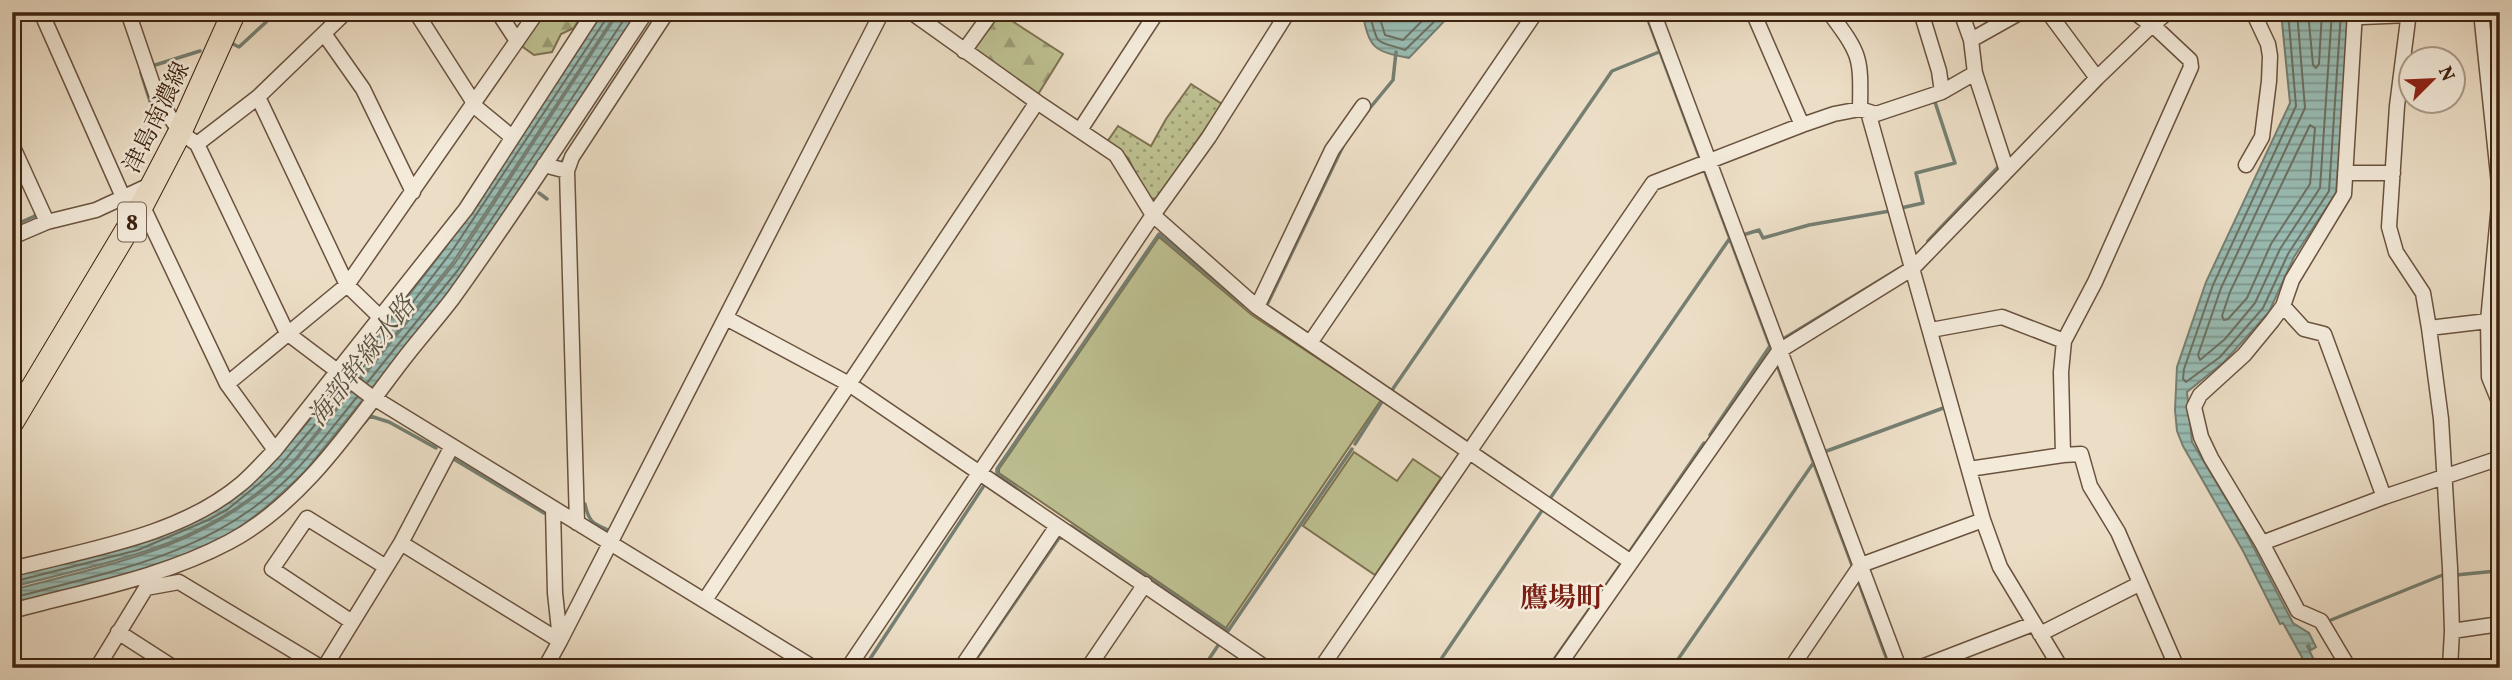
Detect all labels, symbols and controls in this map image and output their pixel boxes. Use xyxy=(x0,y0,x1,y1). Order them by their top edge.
north arrow xyxy=(2396,46,2466,116)
street label: 津島南濃線 xyxy=(116,56,199,179)
text: N xyxy=(2431,62,2460,86)
road number: 8 xyxy=(118,202,146,242)
water label: 海部幹線水路 xyxy=(300,288,426,435)
district label: 鷹場町 xyxy=(1520,580,1604,619)

